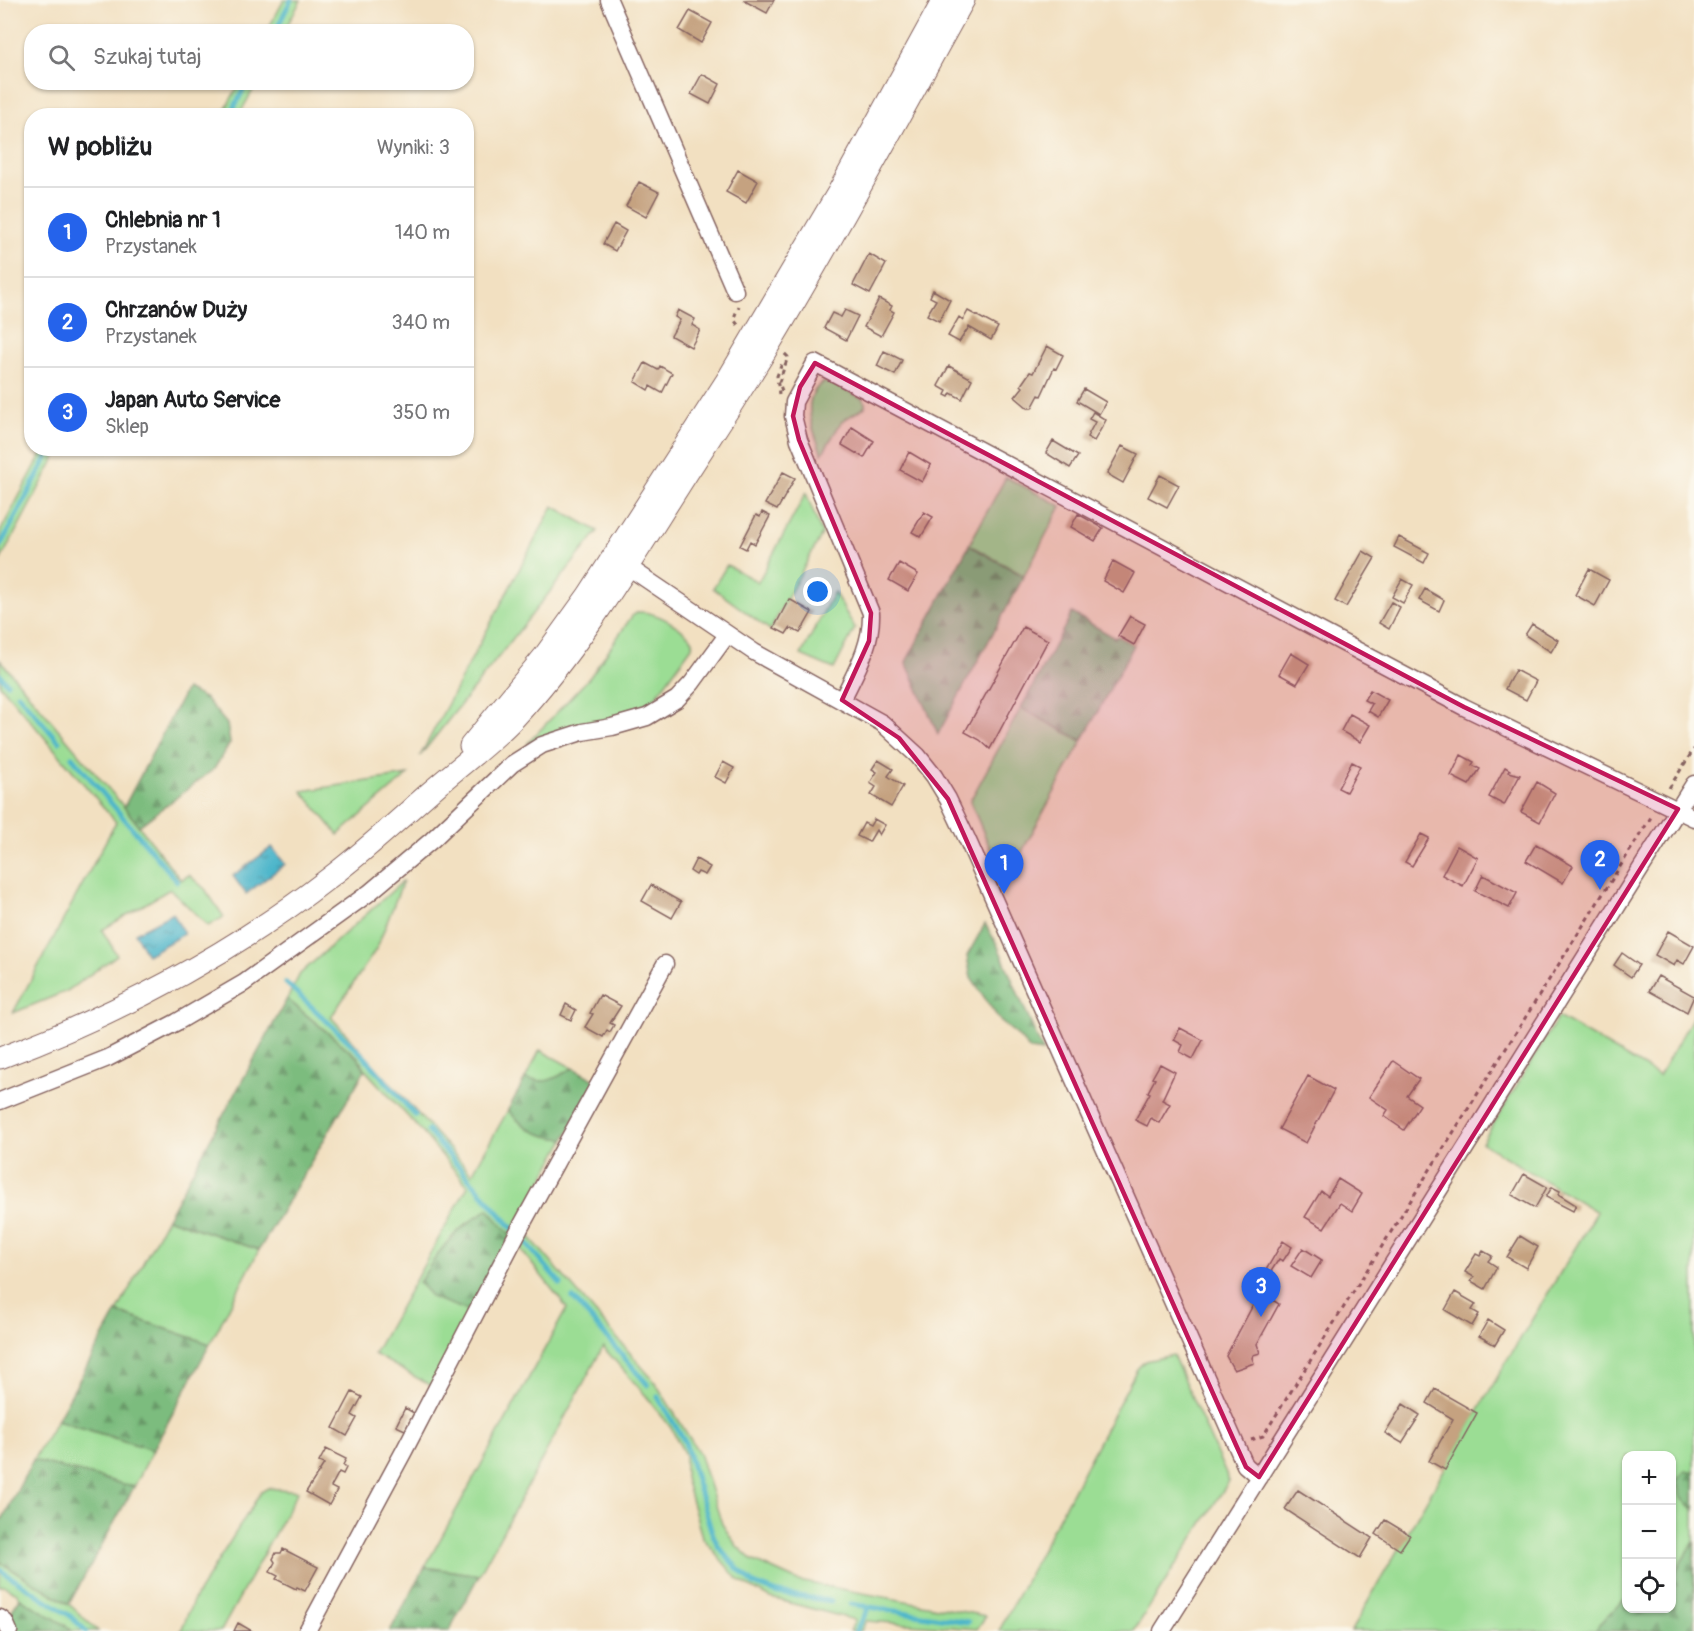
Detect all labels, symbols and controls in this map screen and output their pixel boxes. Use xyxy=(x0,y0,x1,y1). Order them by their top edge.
search box xyxy=(24,24,474,90)
icon: search xyxy=(45,41,78,74)
text: Szukaj tutaj xyxy=(93,43,202,71)
text: W pobliżu xyxy=(48,131,152,163)
text: Wyniki: 3 xyxy=(377,135,450,160)
text: Chlebnia nr 1 xyxy=(105,206,221,234)
text: 1 xyxy=(64,220,71,245)
text: 140 m xyxy=(395,220,450,245)
text: Przystanek xyxy=(105,234,197,259)
text: Chrzanów Duży xyxy=(105,296,247,324)
text: 2 xyxy=(62,310,73,335)
text: 340 m xyxy=(391,310,450,335)
text: Przystanek xyxy=(105,324,197,349)
text: Japan Auto Service xyxy=(105,386,280,414)
text: 3 xyxy=(62,400,73,425)
text: 350 m xyxy=(392,400,450,425)
text: Sklep xyxy=(105,414,149,439)
your location xyxy=(803,577,832,606)
pin: 2 xyxy=(1580,840,1620,890)
pin: 1 xyxy=(984,844,1024,894)
pin: 3 xyxy=(1242,1268,1280,1317)
map controls xyxy=(1622,1451,1676,1613)
button: + xyxy=(1622,1451,1676,1505)
button: − xyxy=(1622,1505,1676,1559)
button: locate xyxy=(1622,1559,1676,1613)

